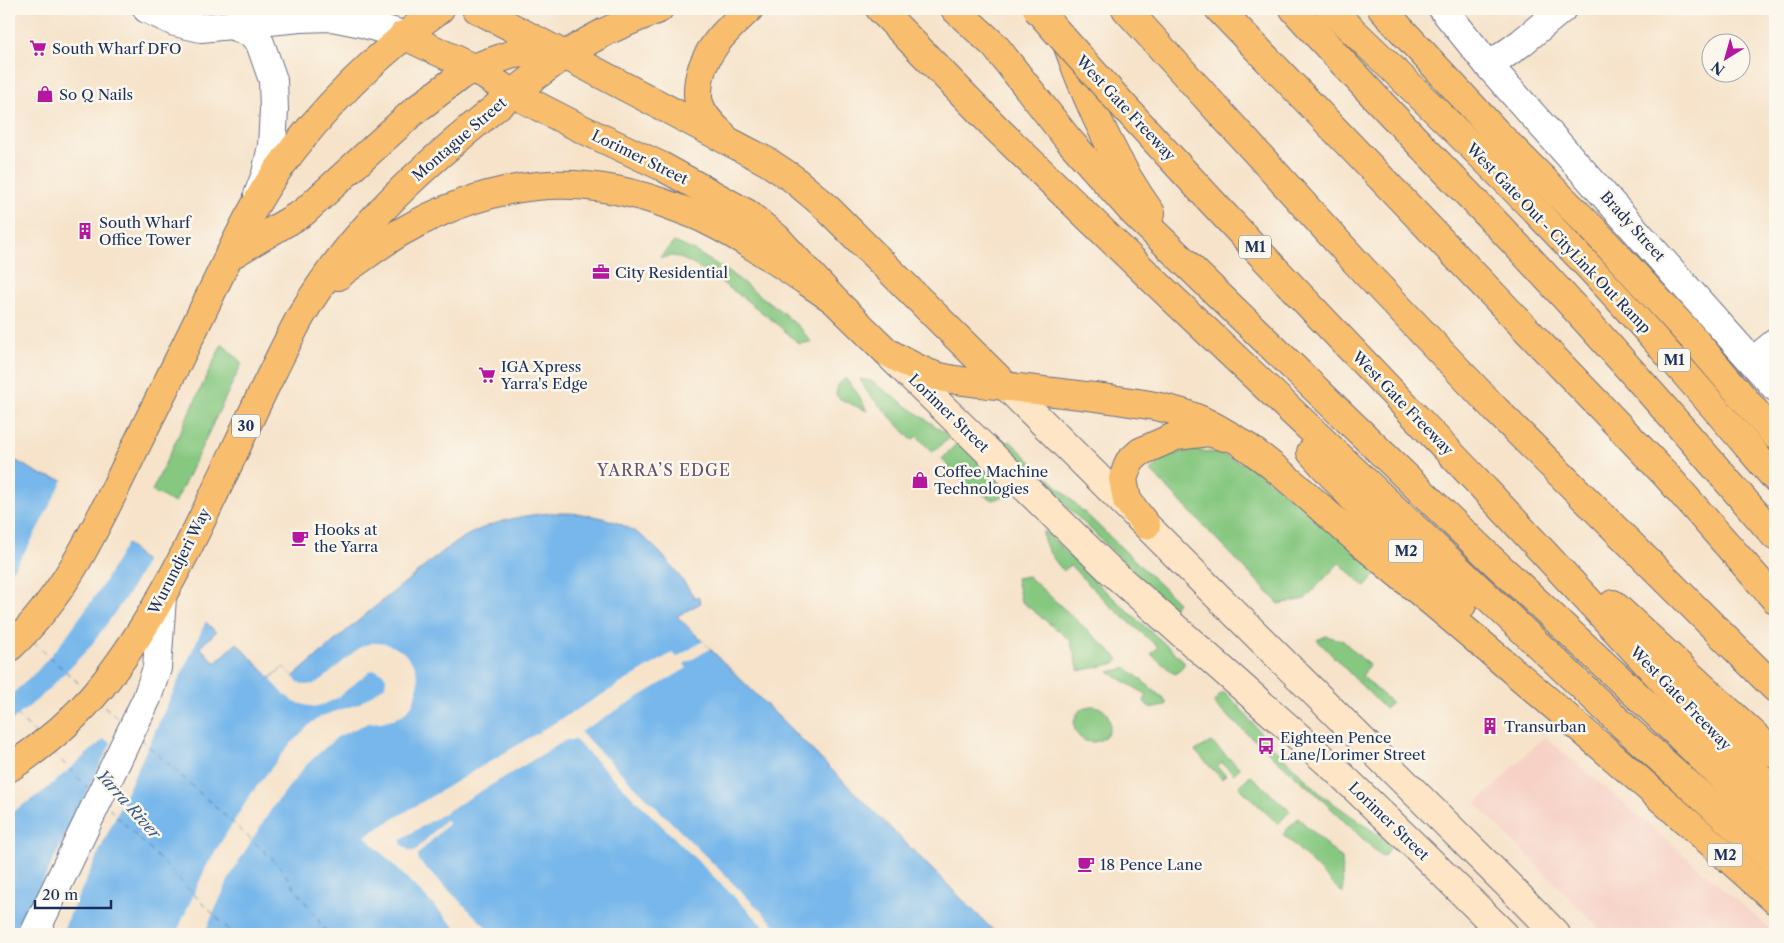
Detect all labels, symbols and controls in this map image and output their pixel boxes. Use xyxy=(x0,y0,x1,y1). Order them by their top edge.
north arrow xyxy=(1702,32,1752,82)
supermarket icon: South Wharf DFO xyxy=(28,38,48,58)
place label: South Wharf DFO xyxy=(52,39,182,58)
street label: West Gate Freeway xyxy=(1072,51,1180,165)
text: N xyxy=(1708,58,1728,79)
shop icon: So Q Nails xyxy=(35,84,55,104)
place label: So Q Nails xyxy=(59,85,133,104)
street label: Montague Street xyxy=(408,92,511,185)
street label: Lorimer Street xyxy=(589,125,692,189)
street label: West Gate Out - CityLink Out Ramp xyxy=(1462,138,1655,337)
street label: Brady Street xyxy=(1597,187,1670,266)
place label: South Wharf Office Tower xyxy=(99,213,192,249)
building icon: South Wharf Office Tower xyxy=(75,221,95,241)
road number: M1 xyxy=(1239,236,1271,258)
office icon: City Residential xyxy=(591,262,611,282)
place label: City Residential xyxy=(615,263,728,282)
street label: West Gate Freeway xyxy=(1348,346,1458,459)
road number: M1 xyxy=(1658,348,1690,372)
place label: IGA Xpress Yarra's Edge xyxy=(500,357,588,393)
supermarket icon: IGA Xpress Yarra's Edge xyxy=(477,365,497,385)
street label: Lorimer Street xyxy=(905,370,994,457)
road number: 30 xyxy=(232,414,260,438)
district label: YARRA’S EDGE xyxy=(596,460,731,480)
place label: Coffee Machine Technologies xyxy=(934,462,1048,498)
shop icon: Coffee Machine Technologies xyxy=(910,470,930,490)
street label: Wurundjeri Way xyxy=(144,504,214,618)
place label: Hooks at the Yarra xyxy=(314,520,378,556)
cafe icon: Hooks at the Yarra xyxy=(290,528,310,548)
road number: M2 xyxy=(1388,540,1424,562)
street label: West Gate Freeway xyxy=(1626,641,1736,754)
building icon: Transurban xyxy=(1480,716,1500,736)
place label: Transurban xyxy=(1504,717,1587,736)
place label: Eighteen Pence Lane/Lorimer Street xyxy=(1280,728,1426,764)
bus stop icon: Eighteen Pence Lane/Lorimer Street xyxy=(1256,736,1276,756)
water label: Yarra River xyxy=(93,765,166,844)
street label: Lorimer Street xyxy=(1345,778,1434,865)
road number: M2 xyxy=(1708,844,1742,866)
cafe icon: 18 Pence Lane xyxy=(1076,854,1096,874)
place label: 18 Pence Lane xyxy=(1100,855,1202,874)
scale bar xyxy=(35,878,111,910)
text: 20 m xyxy=(42,885,78,904)

